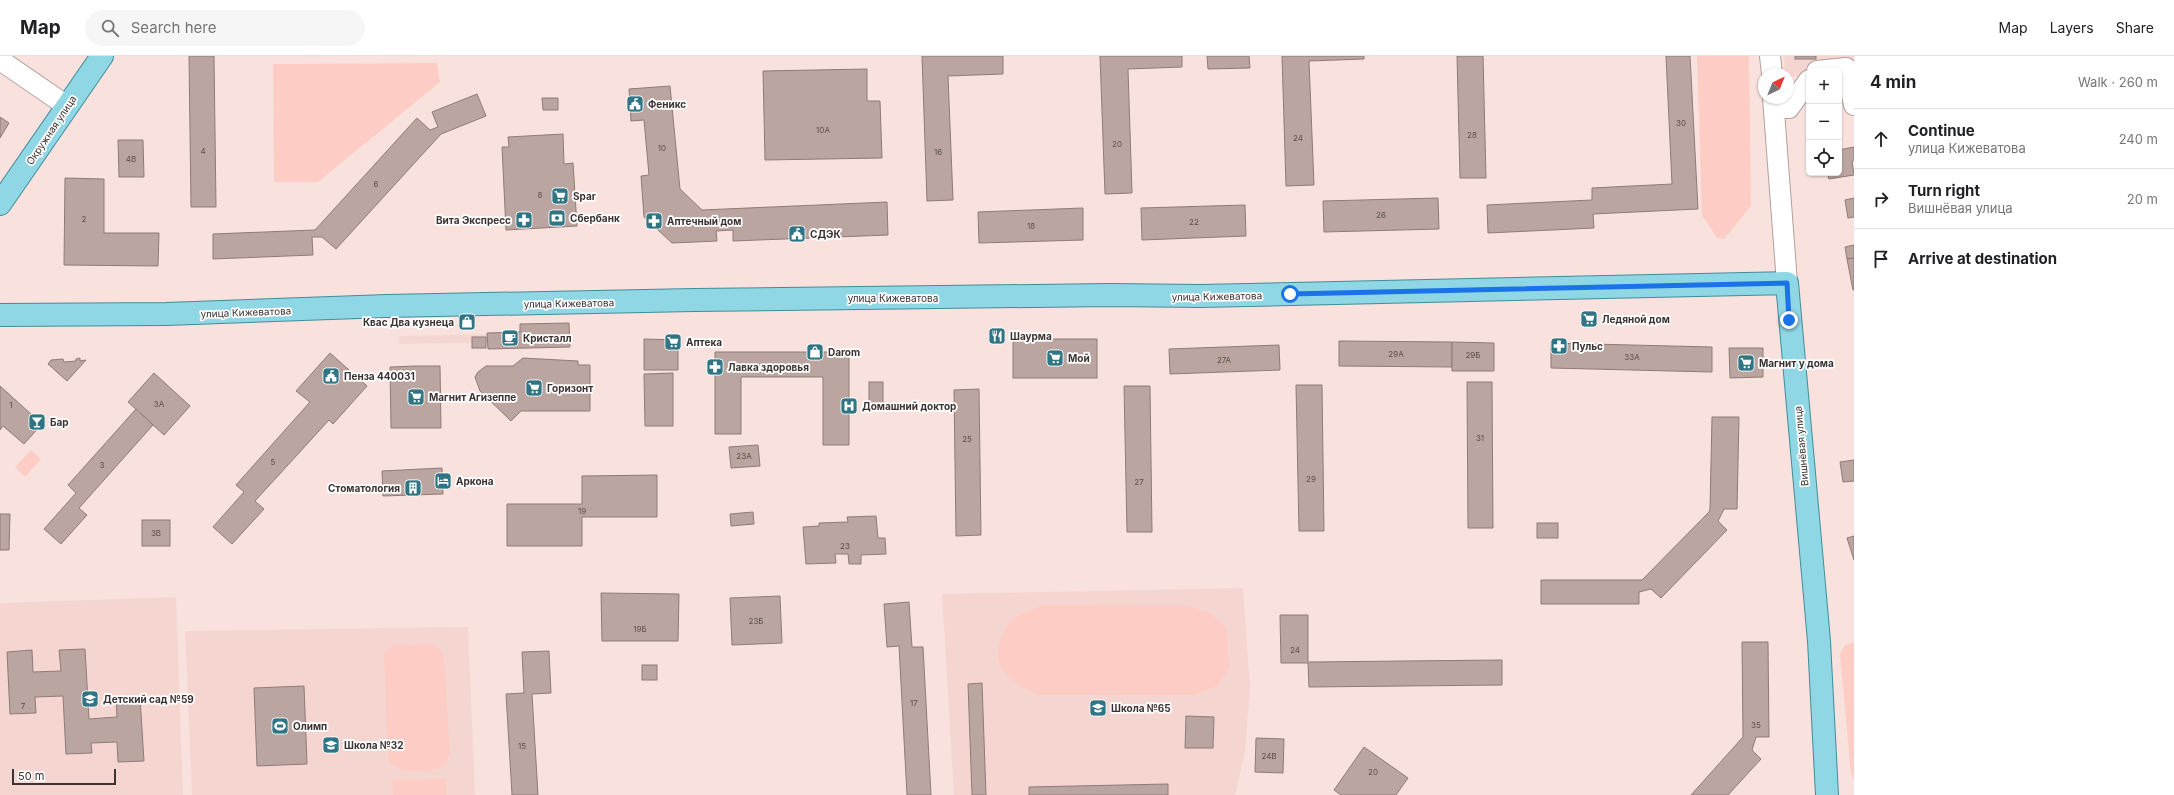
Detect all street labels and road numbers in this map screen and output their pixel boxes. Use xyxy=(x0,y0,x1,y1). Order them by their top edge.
street label: Окружная улица xyxy=(23,93,79,167)
street label: улица Кижеватова xyxy=(1172,289,1262,303)
street label: улица Кижеватова xyxy=(848,292,938,304)
street label: улица Кижеватова xyxy=(524,296,614,310)
street label: улица Кижеватова xyxy=(201,304,291,320)
street label: Вишнёвая улица xyxy=(1792,405,1810,487)

